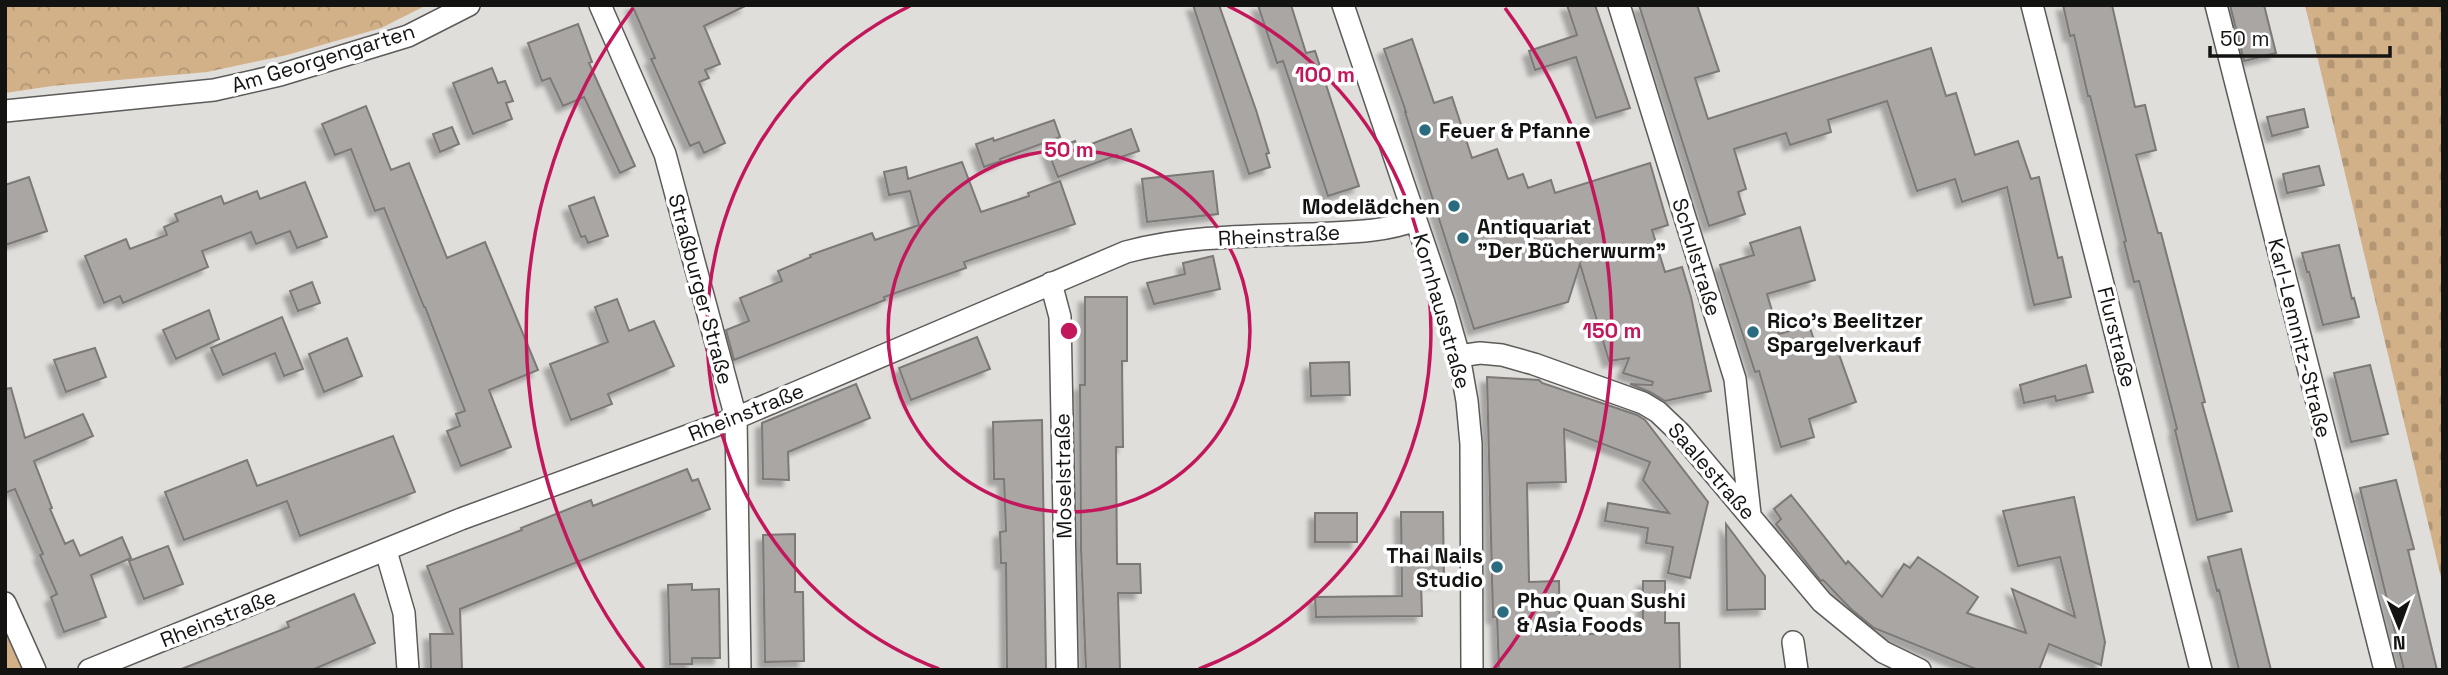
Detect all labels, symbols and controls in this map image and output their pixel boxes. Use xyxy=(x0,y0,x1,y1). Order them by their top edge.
scale bar xyxy=(2210,14,2390,58)
street label: Am Georgengarten xyxy=(228,17,418,99)
text: 50 m xyxy=(2220,25,2270,52)
text: 100 m xyxy=(1295,61,1355,88)
place label: Feuer & Pfanne xyxy=(1439,117,1591,144)
marker: Feuer & Pfanne xyxy=(1417,122,1433,138)
text: 50 m xyxy=(1044,136,1094,163)
street label: Straßburger Straße xyxy=(663,191,739,387)
place label: Modelädchen xyxy=(1302,193,1440,220)
street label: Schulstraße xyxy=(1666,195,1728,319)
marker: Modelädchen xyxy=(1446,198,1462,214)
place label: Antiquariat "Der Bücherwurm" xyxy=(1477,213,1666,264)
street label: Rheinstraße xyxy=(1217,218,1341,252)
street label: Kornhausstraße xyxy=(1407,230,1477,392)
marker: Antiquariat "Der Bücherwurm" xyxy=(1455,230,1471,246)
street label: Karl-Lemnitz-Straße xyxy=(2262,235,2338,441)
street label: Flurstraße xyxy=(2091,284,2143,390)
place label: Rico's Beelitzer Spargelverkauf xyxy=(1767,307,1923,358)
text: 150 m xyxy=(1583,317,1641,344)
centre of rings xyxy=(1057,319,1081,343)
marker: Rico's Beelitzer Spargelverkauf xyxy=(1745,324,1761,340)
street label: Rheinstraße xyxy=(684,377,808,447)
street label: Moselstraße xyxy=(1048,413,1078,539)
street label: Saalestraße xyxy=(1662,417,1762,525)
place label: Thai Nails Studio xyxy=(1386,542,1483,593)
marker: Thai Nails Studio xyxy=(1489,559,1505,575)
street label: Rheinstraße xyxy=(156,583,280,653)
place label: Phuc Quan Sushi & Asia Foods xyxy=(1517,587,1686,638)
north arrow xyxy=(2364,591,2434,661)
marker: Phuc Quan Sushi & Asia Foods xyxy=(1495,604,1511,620)
text: N xyxy=(2393,630,2406,655)

